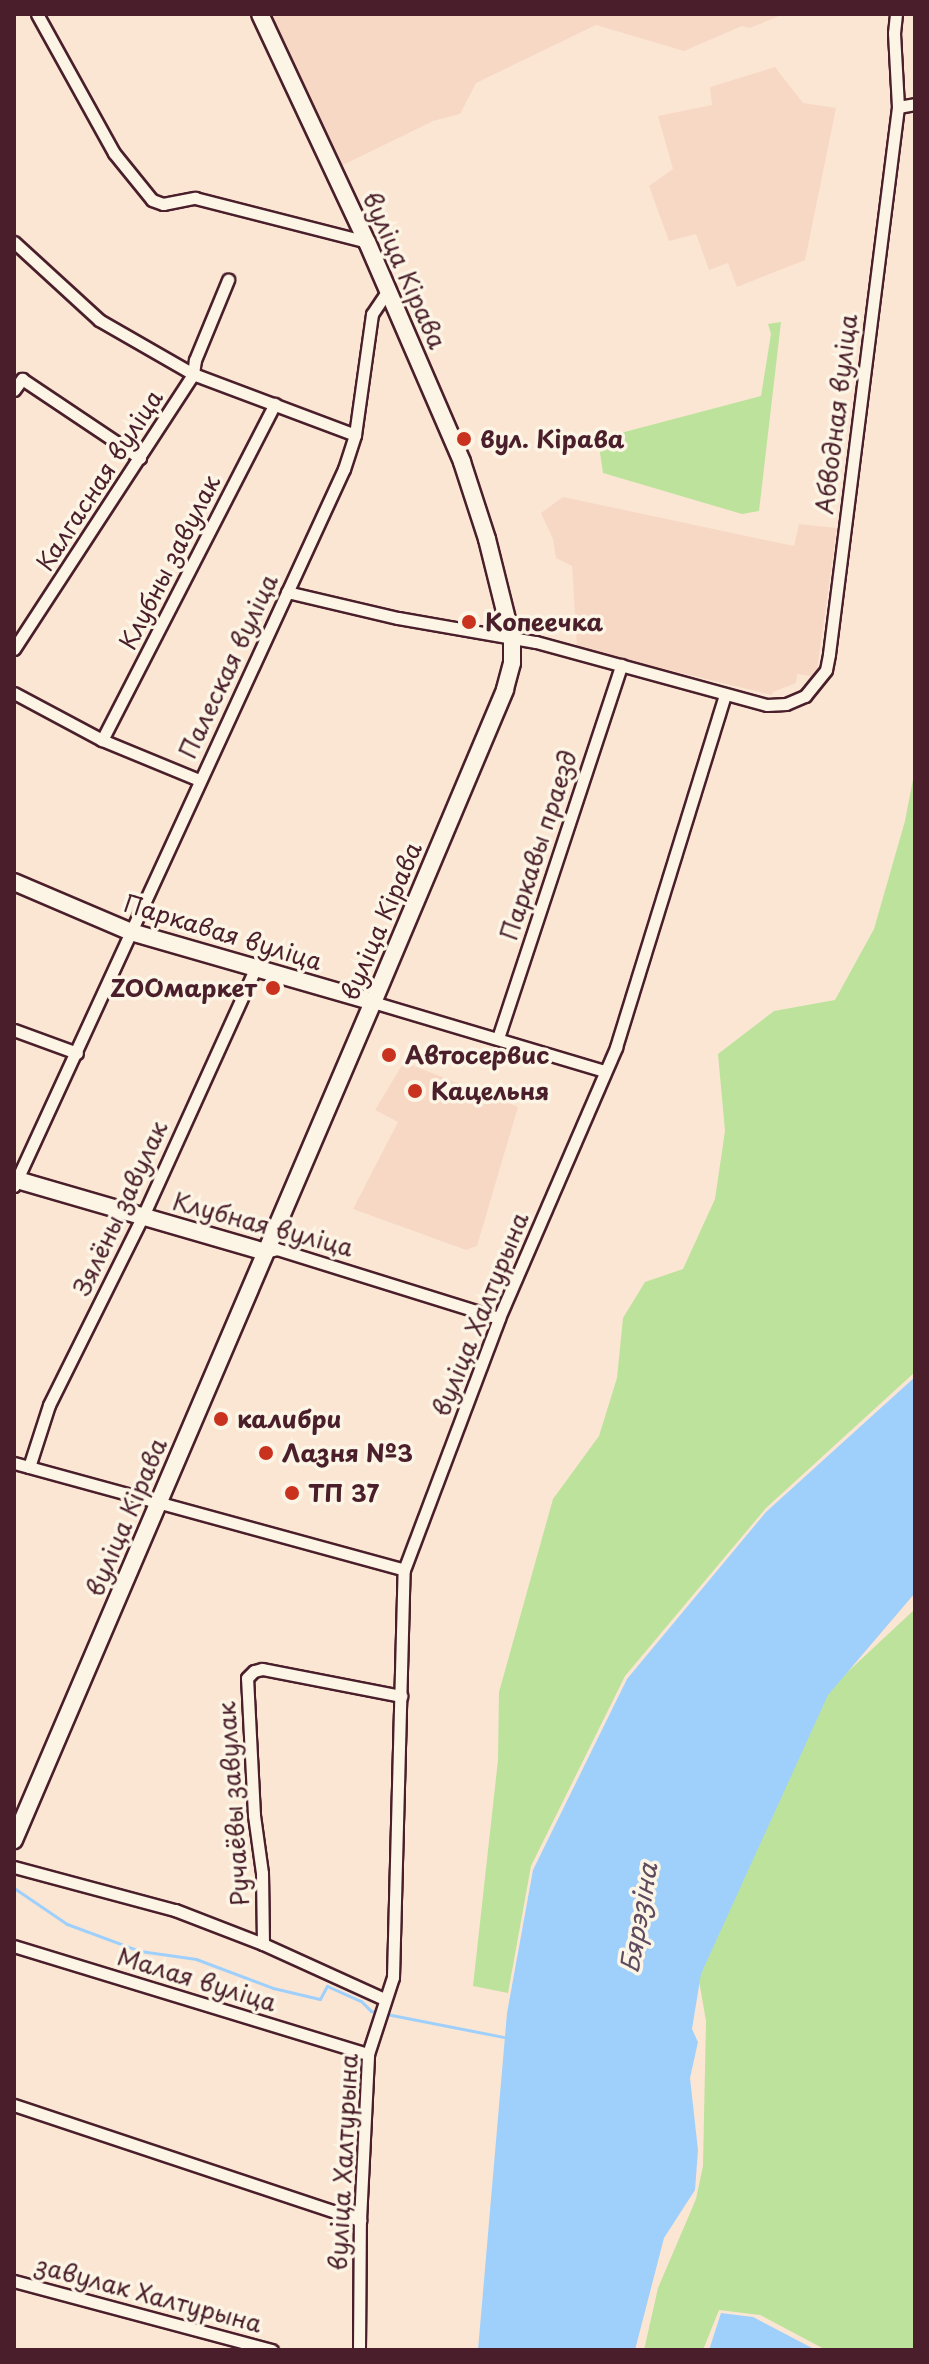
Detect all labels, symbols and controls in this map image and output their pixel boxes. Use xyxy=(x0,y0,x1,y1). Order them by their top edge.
street label: вуліца Кірава xyxy=(357,187,453,353)
street label: Абводная вуліца xyxy=(809,312,863,516)
street label: Калгасная вуліца xyxy=(29,384,169,576)
place label: вул. Кірава xyxy=(480,425,625,453)
marker: вул. Кірава xyxy=(455,430,473,448)
street label: Клубны завулак xyxy=(112,469,226,655)
street label: Палеская вуліца xyxy=(173,569,283,763)
place label: Копеечка xyxy=(485,608,603,636)
marker: Копеечка xyxy=(460,613,478,631)
street label: Паркавы праезд xyxy=(494,746,582,944)
street label: вуліца Кірава xyxy=(335,838,427,1004)
street label: Паркавая вуліца xyxy=(120,888,326,976)
place label: ZOOмаркет xyxy=(110,974,257,1002)
marker: ZOOмаркет xyxy=(264,979,282,997)
place label: Автосервис xyxy=(405,1041,549,1069)
marker: Автосервис xyxy=(380,1046,398,1064)
place label: Кацельня xyxy=(431,1077,549,1105)
marker: Кацельня xyxy=(406,1082,424,1100)
street label: Зялёны завулак xyxy=(67,1115,173,1301)
street label: Клубная вуліца xyxy=(169,1186,357,1262)
street label: вуліца Халтурына xyxy=(426,1209,534,1419)
place label: калибри xyxy=(237,1405,341,1433)
marker: калибри xyxy=(212,1410,230,1428)
street label: вуліца Кірава xyxy=(80,1434,172,1600)
place label: Лазня №3 xyxy=(282,1439,414,1467)
marker: Лазня №3 xyxy=(257,1444,275,1462)
place label: ТП 37 xyxy=(308,1479,379,1507)
marker: ТП 37 xyxy=(283,1484,301,1502)
street label: Ручаёвы завулак xyxy=(211,1701,255,1907)
water label: Бярэзіна xyxy=(613,1860,663,1976)
street label: Малая вуліца xyxy=(114,1941,280,2017)
street label: вуліца Халтурына xyxy=(323,2054,363,2270)
street label: завулак Халтурына xyxy=(32,2250,266,2338)

